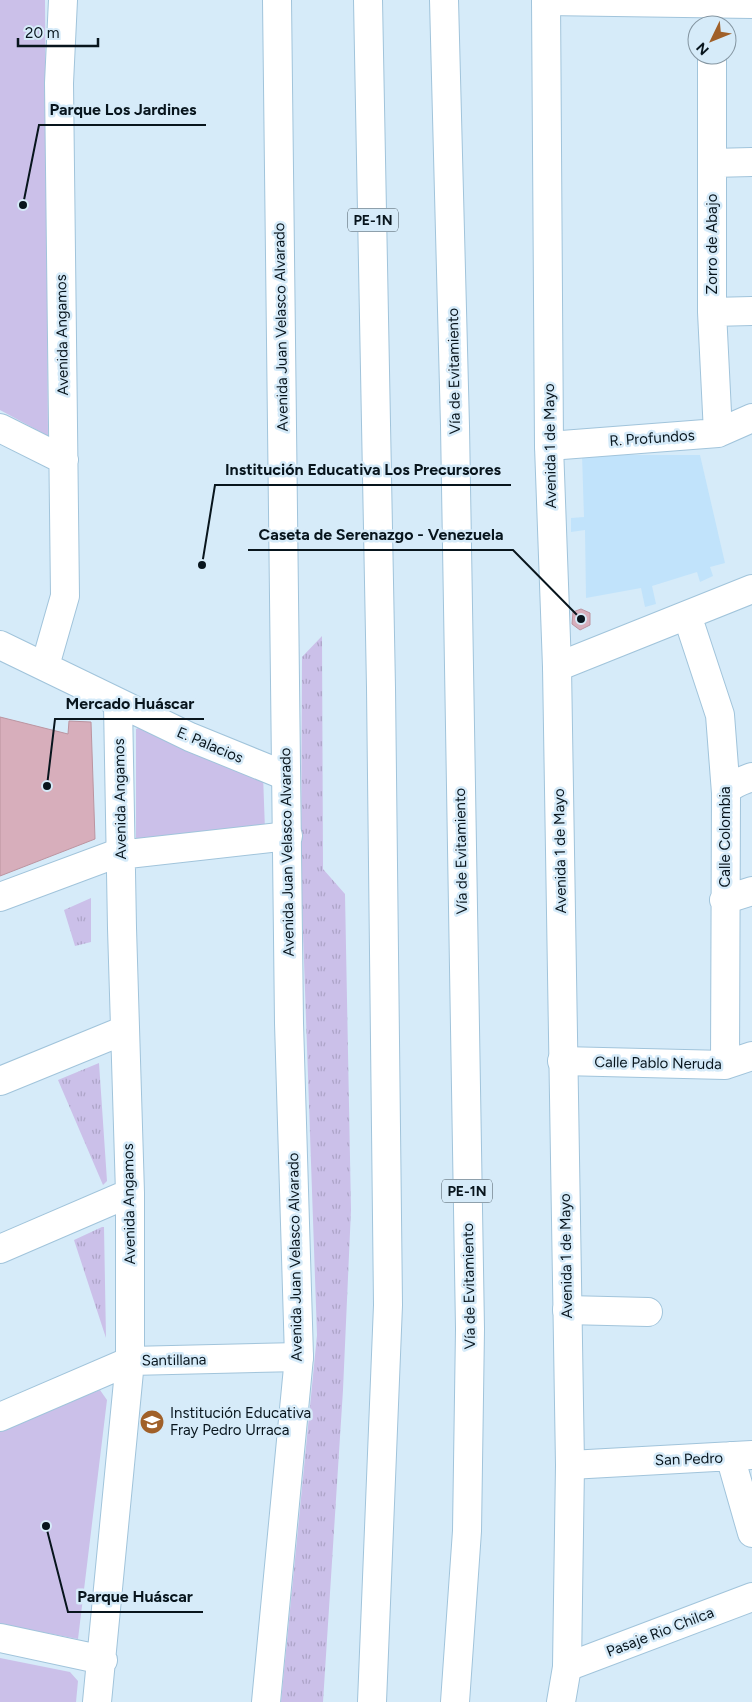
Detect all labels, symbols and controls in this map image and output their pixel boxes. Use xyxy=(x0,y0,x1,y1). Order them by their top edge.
scale bar xyxy=(18,15,98,47)
north arrow xyxy=(687,15,737,65)
text: 20 m xyxy=(25,24,59,42)
text: N xyxy=(693,39,713,58)
callout: Parque Los Jardines xyxy=(39,94,206,125)
text: Parque Los Jardines xyxy=(49,100,197,119)
street label: Zorro de Abajo xyxy=(703,193,721,294)
road number: PE-1N xyxy=(348,208,398,232)
street label: Avenida Juan Velasco Alvarado xyxy=(270,222,292,432)
street label: Avenida Angamos xyxy=(52,274,72,396)
street label: Vía de Evitamiento xyxy=(444,307,464,434)
street label: Avenida 1 de Mayo xyxy=(540,383,560,509)
street label: R. Profundos xyxy=(609,426,695,450)
callout: Institución Educativa Los Precursores xyxy=(215,454,511,485)
text: Institución Educativa Los Precursores xyxy=(225,460,502,479)
callout: Caseta de Serenazgo - Venezuela xyxy=(248,519,513,550)
text: Caseta de Serenazgo - Venezuela xyxy=(259,525,503,544)
callout: Mercado Huáscar xyxy=(55,688,204,719)
text: Mercado Huáscar xyxy=(66,694,194,713)
street label: E. Palacios xyxy=(174,723,246,767)
street label: Avenida Angamos xyxy=(110,738,130,860)
street label: Avenida Juan Velasco Alvarado xyxy=(276,747,298,957)
street label: Calle Colombia xyxy=(716,786,734,888)
street label: Vía de Evitamiento xyxy=(451,787,471,914)
street label: Avenida 1 de Mayo xyxy=(550,788,570,914)
street label: Calle Pablo Neruda xyxy=(594,1053,722,1073)
street label: Avenida Angamos xyxy=(119,1143,139,1265)
street label: Avenida Juan Velasco Alvarado xyxy=(284,1152,306,1362)
road number: PE-1N xyxy=(442,1180,492,1202)
street label: Avenida 1 de Mayo xyxy=(556,1193,576,1319)
street label: Vía de Evitamiento xyxy=(459,1222,479,1349)
street label: Santillana xyxy=(142,1350,206,1370)
place label: Institución Educativa Fray Pedro Urraca xyxy=(170,1404,311,1439)
school or university icon: Institución Educativa Fray Pedro Urraca xyxy=(139,1409,165,1435)
street label: San Pedro xyxy=(655,1449,724,1469)
callout: Parque Huáscar xyxy=(68,1581,203,1612)
text: Parque Huáscar xyxy=(77,1587,193,1606)
street label: Pasaje Rio Chilca xyxy=(604,1603,716,1661)

